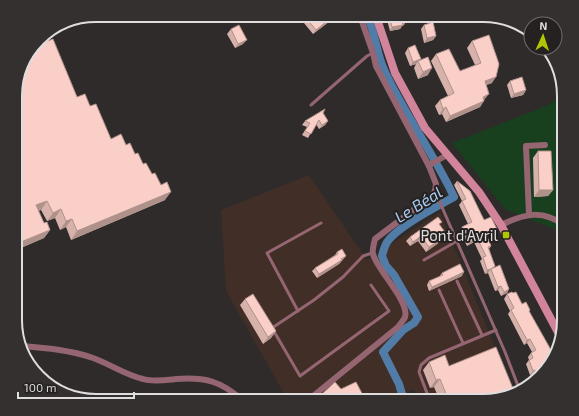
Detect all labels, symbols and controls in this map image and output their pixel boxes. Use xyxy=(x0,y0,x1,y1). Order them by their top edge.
north arrow xyxy=(523,16,563,56)
text: N xyxy=(539,19,548,32)
water label: Le Béal xyxy=(391,182,445,226)
place label: Pont d'Avril xyxy=(421,226,499,244)
marker: Pont d'Avril xyxy=(501,230,511,240)
scale bar xyxy=(18,374,134,400)
text: 100 m xyxy=(24,380,56,394)

